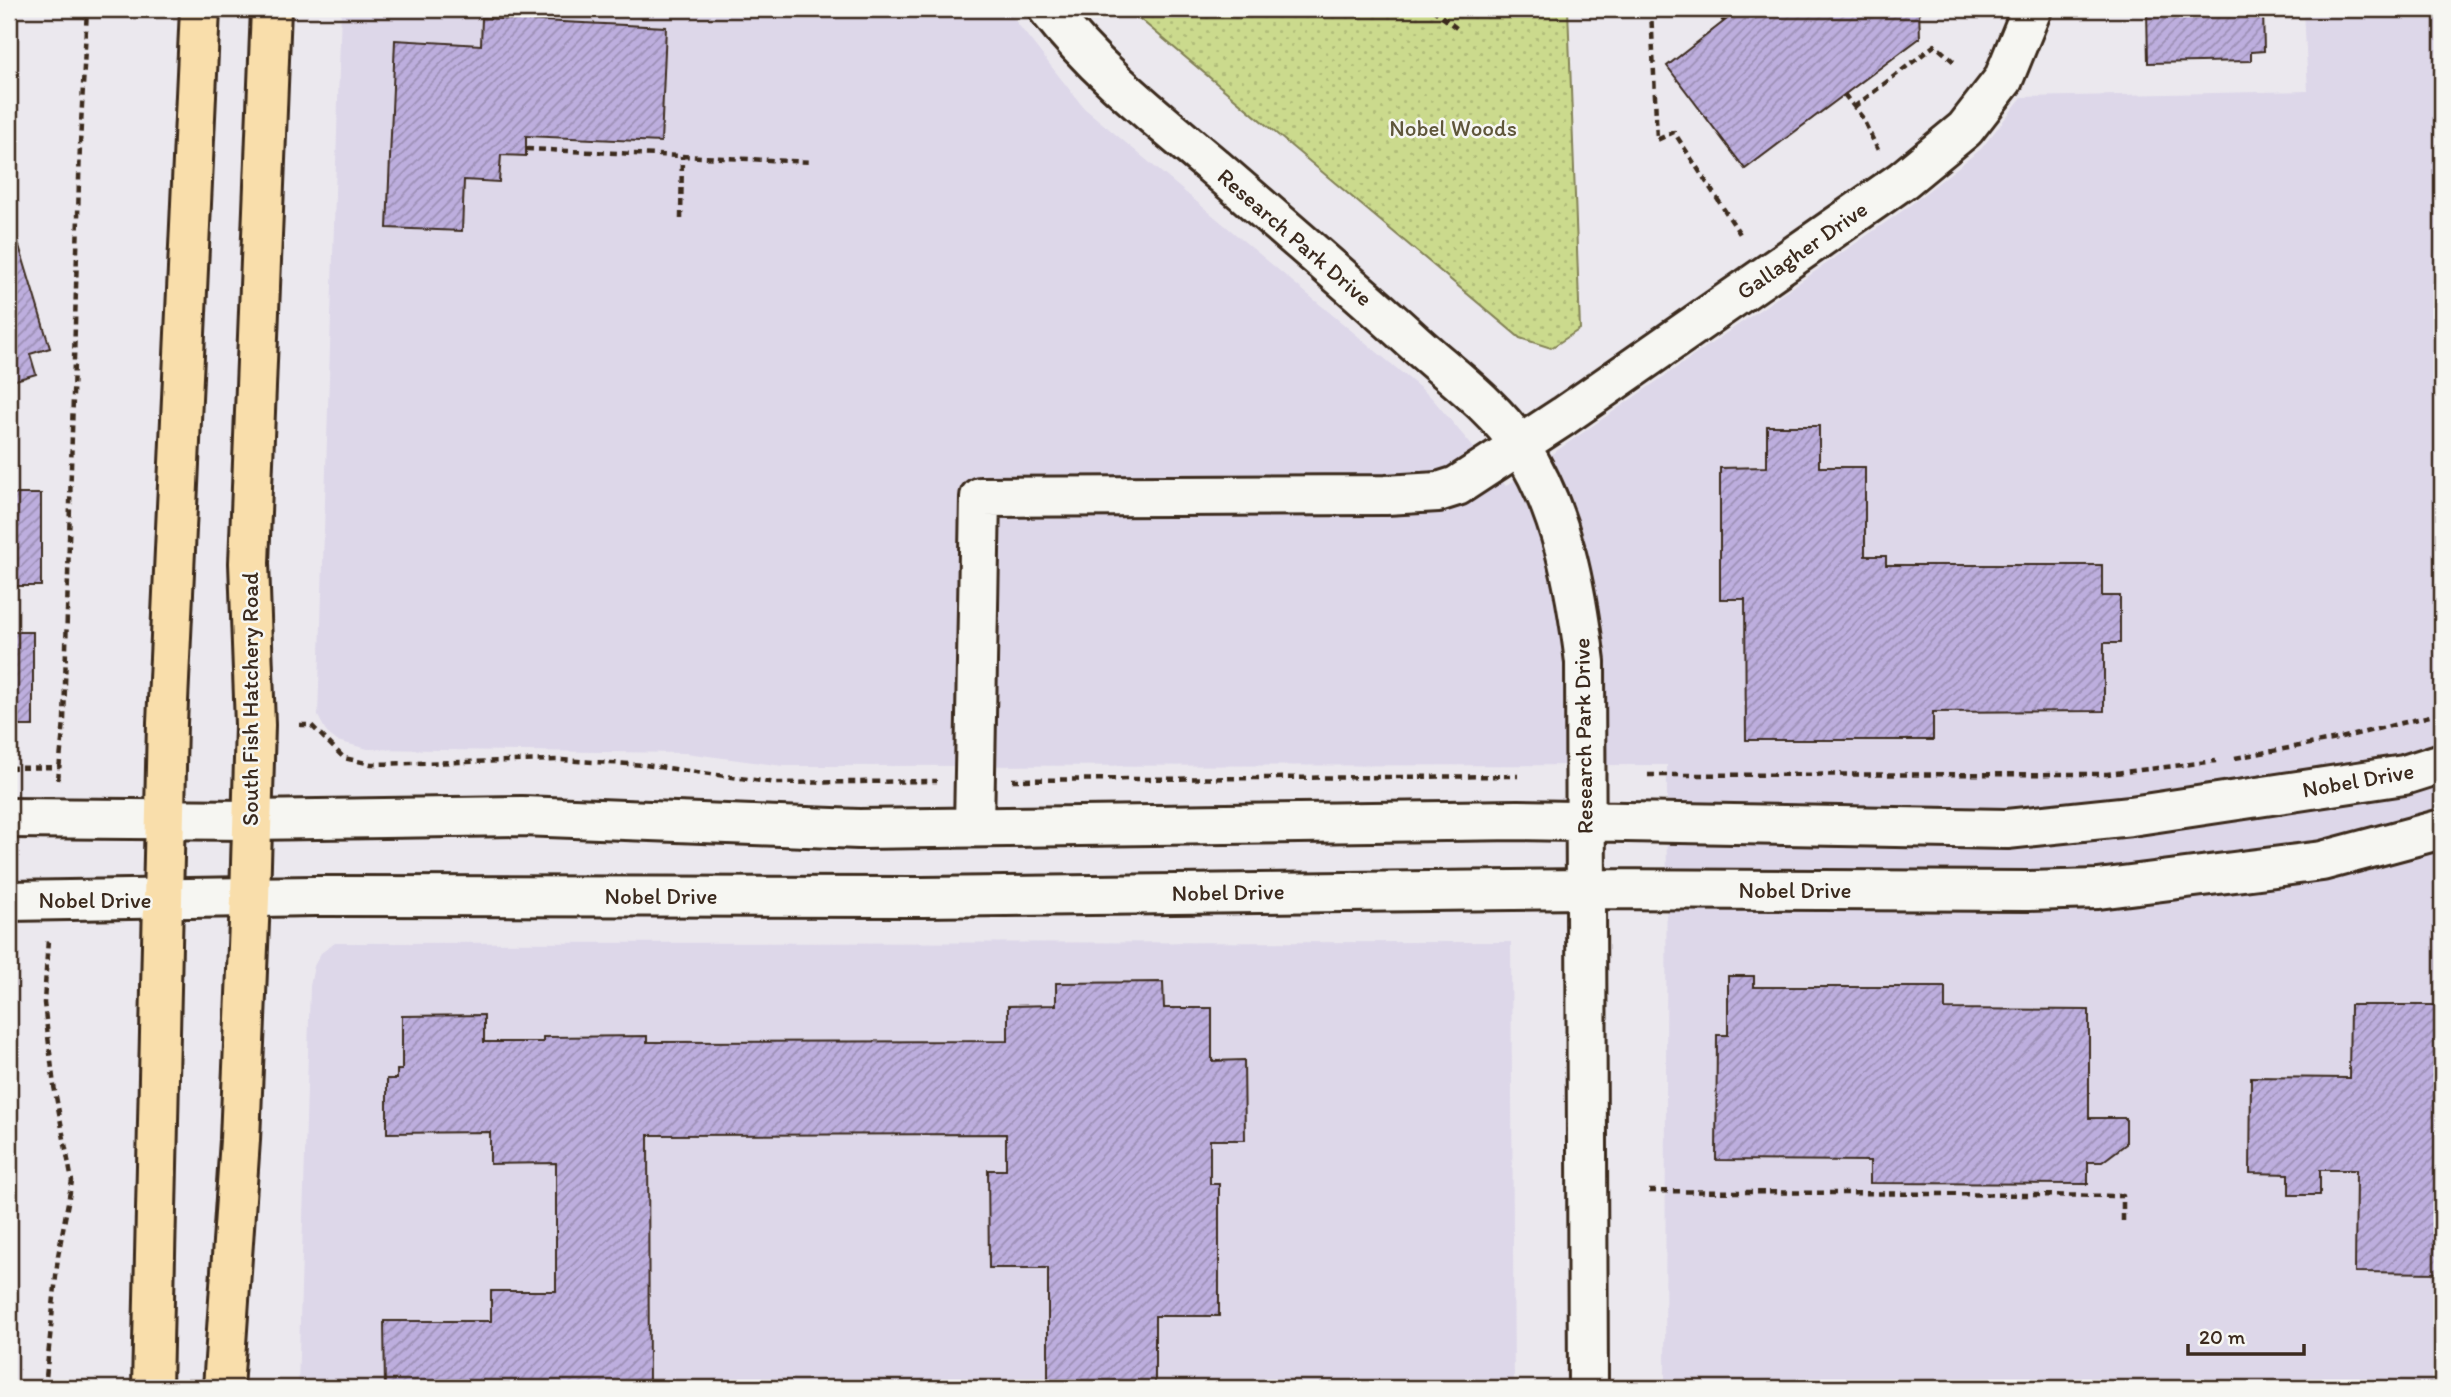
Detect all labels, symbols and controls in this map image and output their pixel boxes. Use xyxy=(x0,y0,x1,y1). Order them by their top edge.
park label: Nobel Woods xyxy=(1389,114,1517,142)
street label: Research Park Drive xyxy=(1212,162,1378,312)
street label: Gallagher Drive xyxy=(1731,195,1873,305)
street label: South Fish Hatchery Road xyxy=(236,572,264,826)
street label: Research Park Drive xyxy=(1567,638,1599,834)
street label: Nobel Drive xyxy=(2300,756,2416,804)
street label: Nobel Drive xyxy=(1738,876,1852,904)
street label: Nobel Drive xyxy=(1171,877,1285,907)
street label: Nobel Drive xyxy=(604,882,718,910)
street label: Nobel Drive xyxy=(38,886,152,914)
scale bar xyxy=(2188,1313,2304,1357)
text: 20 m xyxy=(2199,1324,2246,1349)

